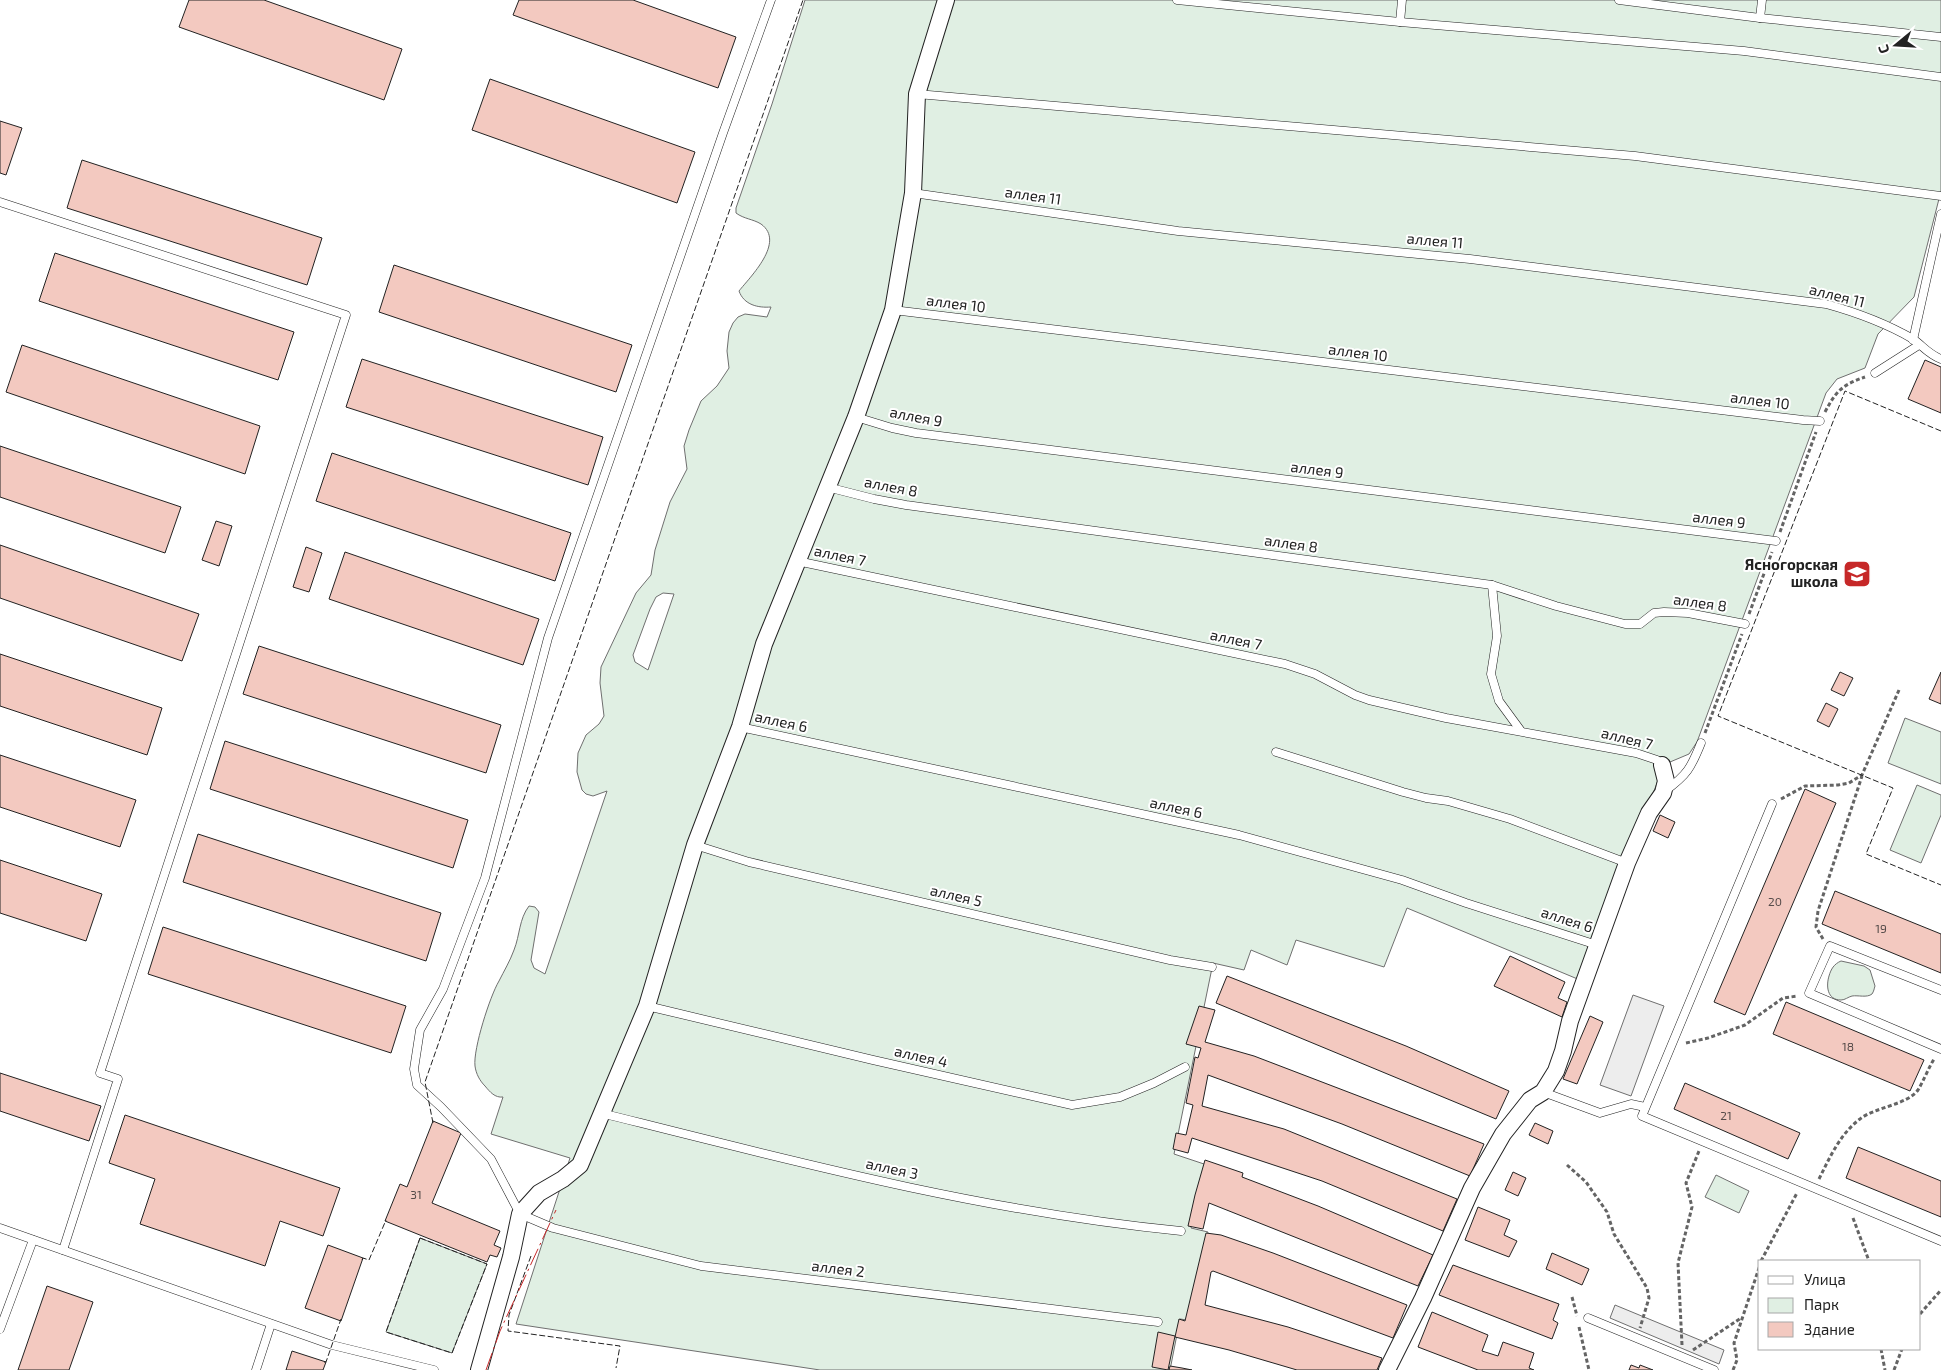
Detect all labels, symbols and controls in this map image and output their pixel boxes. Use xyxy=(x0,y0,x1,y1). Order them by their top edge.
north arrow xyxy=(1871,20,1921,70)
text: С xyxy=(1874,43,1893,56)
street label: аллея 11 xyxy=(1004,182,1062,208)
street label: аллея 11 xyxy=(1406,229,1464,251)
street label: аллея 11 xyxy=(1808,279,1867,311)
street label: аллея 10 xyxy=(925,290,987,316)
street label: аллея 10 xyxy=(1327,339,1389,365)
street label: аллея 10 xyxy=(1729,387,1791,413)
street label: аллея 9 xyxy=(888,402,944,430)
street label: аллея 9 xyxy=(1290,457,1345,481)
street label: аллея 8 xyxy=(863,472,919,500)
street label: аллея 9 xyxy=(1692,507,1747,531)
street label: аллея 8 xyxy=(1263,530,1319,556)
street label: аллея 7 xyxy=(813,541,868,569)
place label: Ясногорская школа xyxy=(1745,555,1838,590)
school or university icon: Ясногорская школа xyxy=(1842,559,1872,589)
street label: аллея 8 xyxy=(1672,589,1728,615)
street label: аллея 7 xyxy=(1209,625,1264,653)
street label: аллея 6 xyxy=(753,707,809,735)
street label: аллея 7 xyxy=(1600,723,1655,753)
street label: аллея 6 xyxy=(1148,793,1204,821)
street label: аллея 5 xyxy=(928,880,984,910)
house number: 20 xyxy=(1768,894,1782,908)
street label: аллея 6 xyxy=(1539,902,1595,936)
house number: 19 xyxy=(1875,921,1887,935)
house number: 18 xyxy=(1842,1039,1854,1053)
street label: аллея 4 xyxy=(893,1041,950,1071)
house number: 21 xyxy=(1720,1108,1732,1122)
street label: аллея 3 xyxy=(864,1154,920,1182)
house number: 31 xyxy=(410,1187,422,1201)
street label: аллея 2 xyxy=(811,1256,866,1280)
legend xyxy=(1758,1260,1921,1350)
text: Улица xyxy=(1804,1270,1846,1288)
text: Парк xyxy=(1804,1295,1839,1313)
text: Здание xyxy=(1804,1320,1855,1338)

